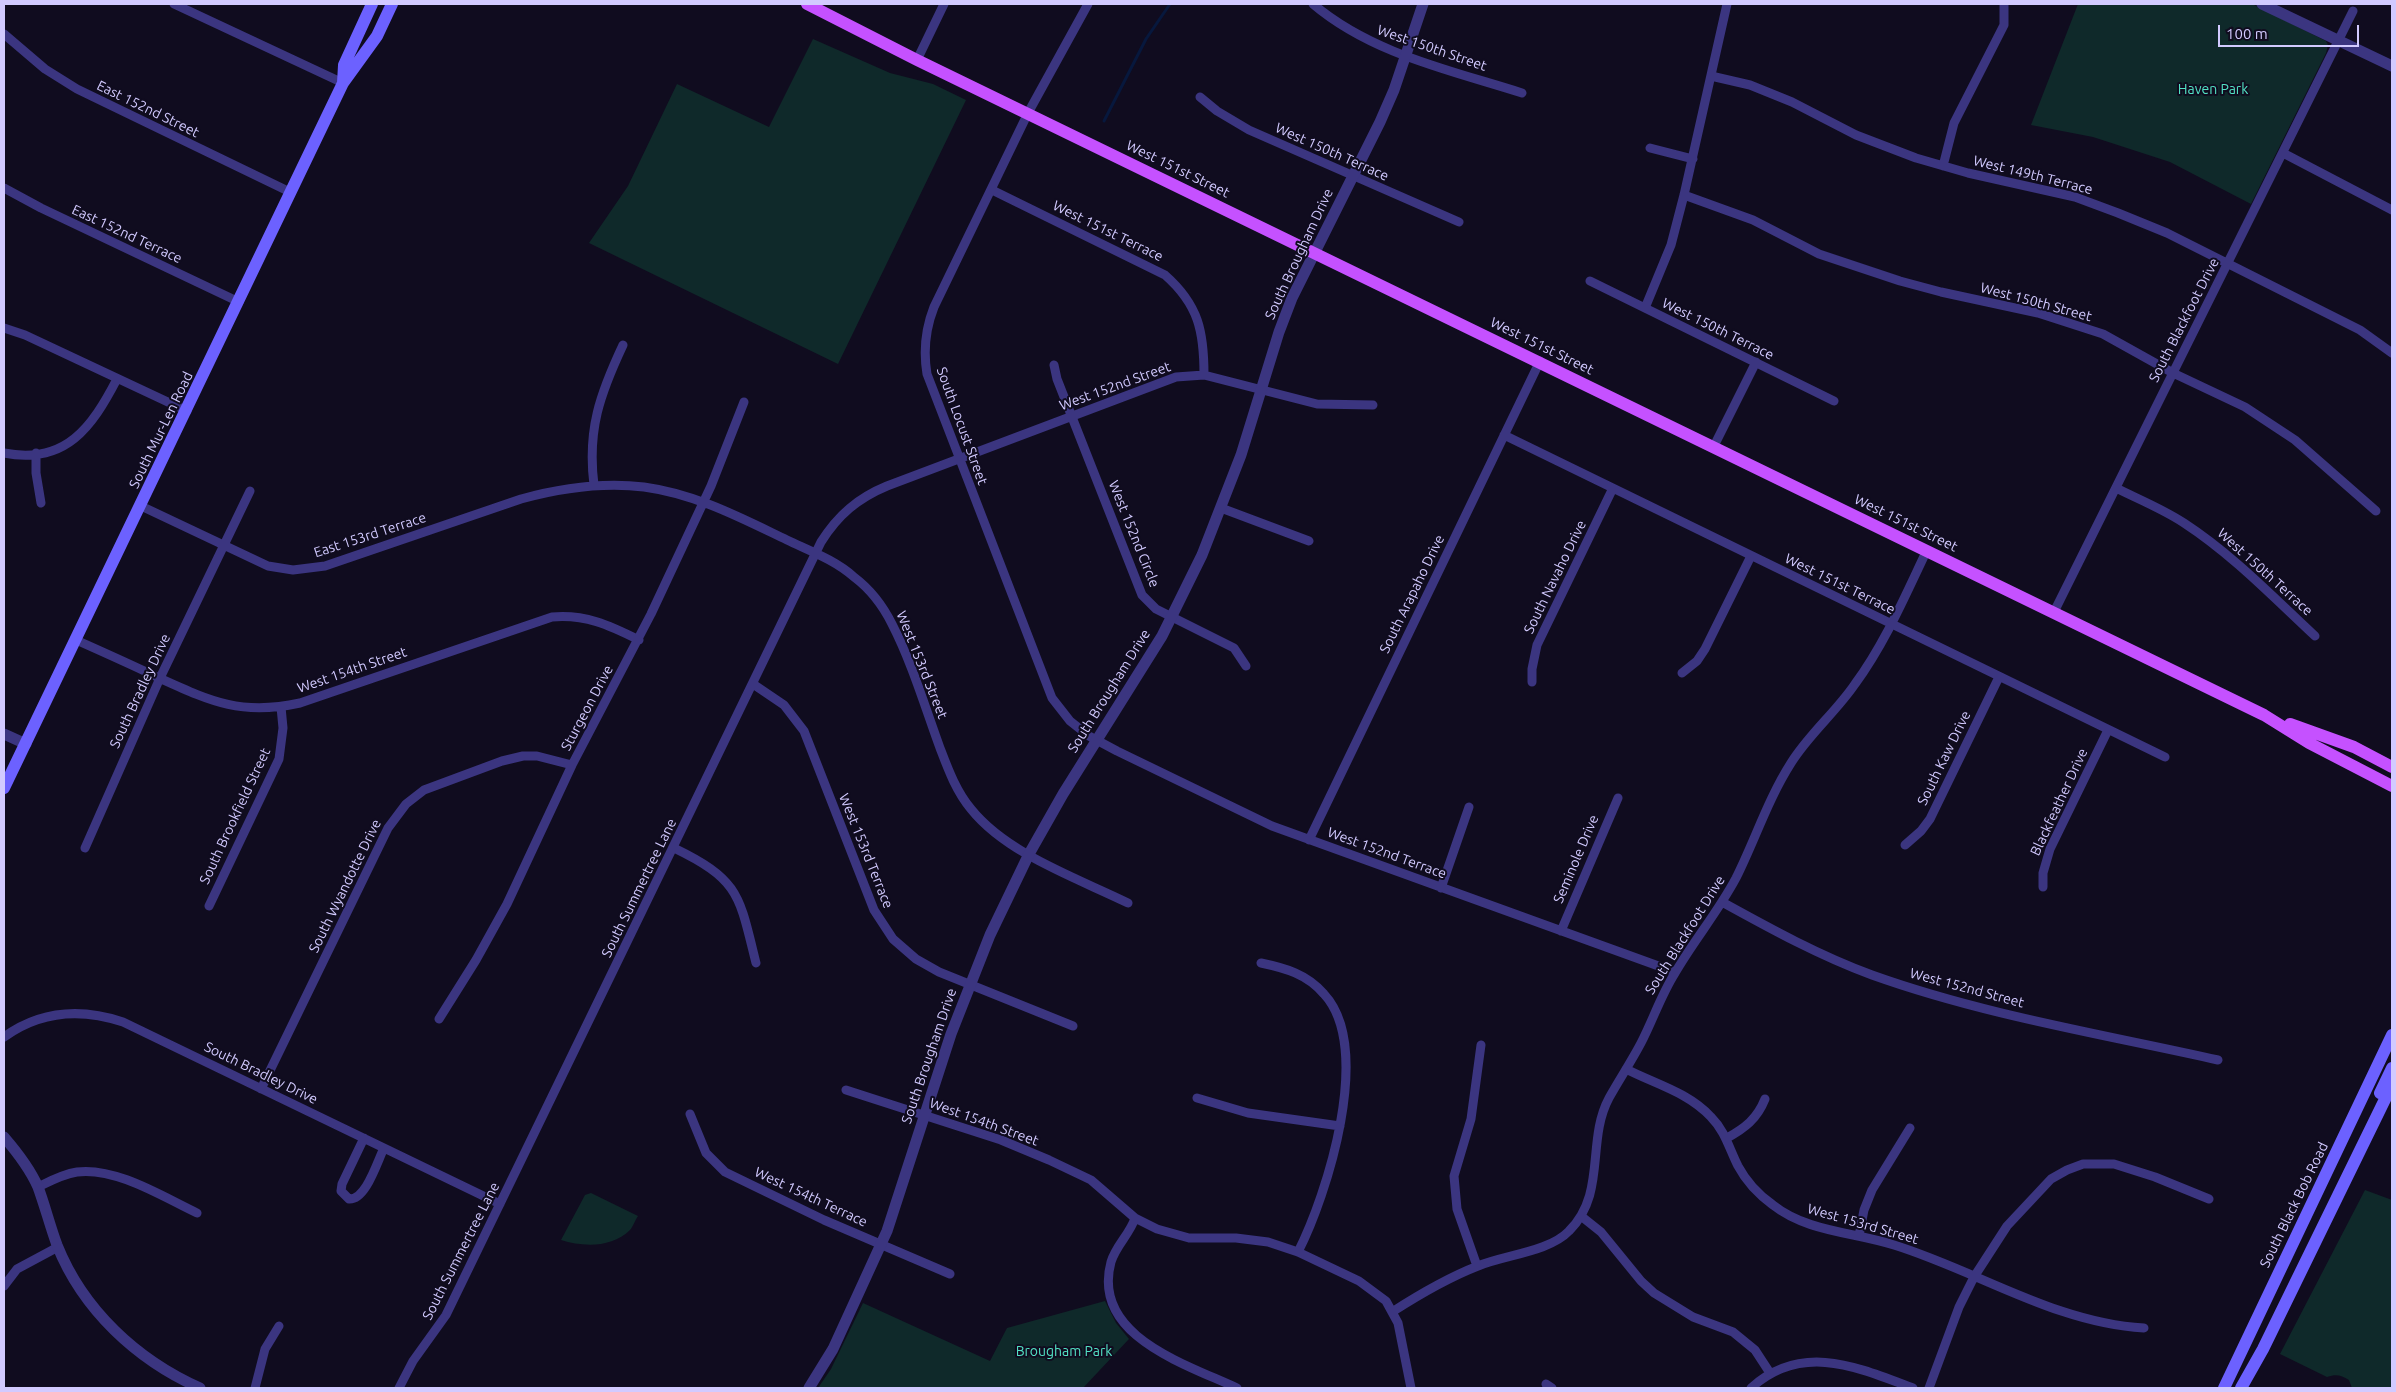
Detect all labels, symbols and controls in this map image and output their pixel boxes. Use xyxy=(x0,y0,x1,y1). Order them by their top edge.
scale bar xyxy=(2221,15,2362,47)
street label: West 150th Street xyxy=(1375,21,1489,75)
text: 100 m xyxy=(2226,25,2268,42)
street label: East 152nd Street xyxy=(94,77,202,141)
park label: Haven Park xyxy=(2178,81,2248,97)
street label: West 150th Terrace xyxy=(1273,119,1391,185)
street label: West 151st Street xyxy=(1124,137,1232,201)
street label: West 149th Terrace xyxy=(1972,152,2094,198)
street label: South Brougham Drive xyxy=(1261,186,1337,322)
street label: West 151st Terrace xyxy=(1050,197,1166,265)
street label: East 152nd Terrace xyxy=(69,201,185,267)
street label: South Blackfoot Drive xyxy=(2145,255,2223,385)
street label: West 150th Street xyxy=(1978,279,2094,325)
street label: West 150th Terrace xyxy=(1659,295,1777,363)
street label: West 151st Street xyxy=(1488,314,1596,378)
street label: West 152nd Street xyxy=(1057,358,1173,414)
street label: South Locust Street xyxy=(933,365,991,487)
street label: South Mur-Len Road xyxy=(125,369,197,491)
street label: West 152nd Circle xyxy=(1105,478,1163,590)
street label: West 151st Street xyxy=(1852,491,1960,555)
street label: East 153rd Terrace xyxy=(312,509,428,561)
street label: South Navaho Drive xyxy=(1520,518,1590,636)
street label: West 150th Terrace xyxy=(2214,525,2316,619)
street label: South Arapaho Drive xyxy=(1376,532,1448,656)
street label: West 151st Terrace xyxy=(1782,550,1898,618)
street label: West 153rd Street xyxy=(893,609,951,721)
street label: South Brougham Drive xyxy=(1064,626,1154,756)
street label: South Bradley Drive xyxy=(106,631,174,751)
street label: West 154th Street xyxy=(295,643,409,697)
street label: Sturgeon Drive xyxy=(557,662,617,754)
street label: South Kaw Drive xyxy=(1914,708,1974,808)
street label: South Brookfield Street xyxy=(196,745,274,887)
street label: Blackfeather Drive xyxy=(2027,746,2091,858)
street label: West 153rd Terrace xyxy=(835,791,897,911)
street label: Seminole Drive xyxy=(1550,812,1602,906)
street label: South Wyandotte Drive xyxy=(305,816,385,956)
street label: South Summertree Lane xyxy=(598,816,680,960)
street label: West 152nd Terrace xyxy=(1325,824,1449,882)
street label: South Blackfoot Drive xyxy=(1642,872,1728,998)
street label: West 152nd Street xyxy=(1908,965,2026,1011)
street label: South Brougham Drive xyxy=(898,986,960,1126)
street label: South Bradley Drive xyxy=(201,1038,321,1108)
street label: West 154th Street xyxy=(927,1094,1041,1150)
street label: South Black Bob Road xyxy=(2256,1140,2332,1270)
street label: West 154th Terrace xyxy=(752,1164,870,1230)
street label: South Summertree Lane xyxy=(419,1179,503,1323)
street label: West 153rd Street xyxy=(1806,1200,1920,1248)
park label: Brougham Park xyxy=(1016,1343,1112,1359)

